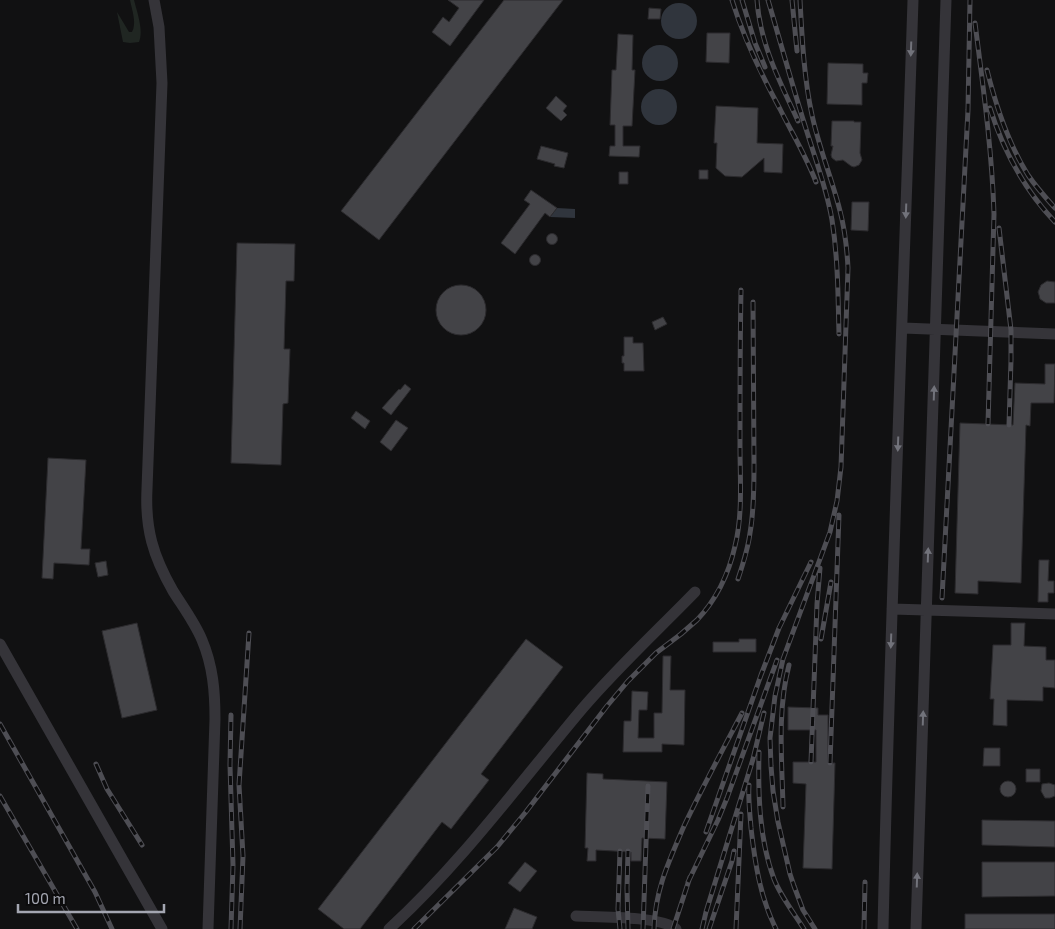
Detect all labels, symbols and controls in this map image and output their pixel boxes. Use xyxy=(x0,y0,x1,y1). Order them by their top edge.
one-way arrow xyxy=(907,41,915,57)
one-way arrow xyxy=(902,203,910,219)
one-way arrow xyxy=(930,385,938,401)
one-way arrow xyxy=(894,436,902,452)
one-way arrow xyxy=(924,547,932,563)
one-way arrow xyxy=(886,633,894,649)
one-way arrow xyxy=(919,710,927,726)
one-way arrow xyxy=(914,872,922,888)
scale bar xyxy=(18,882,164,914)
text: 100 m xyxy=(25,889,66,907)

